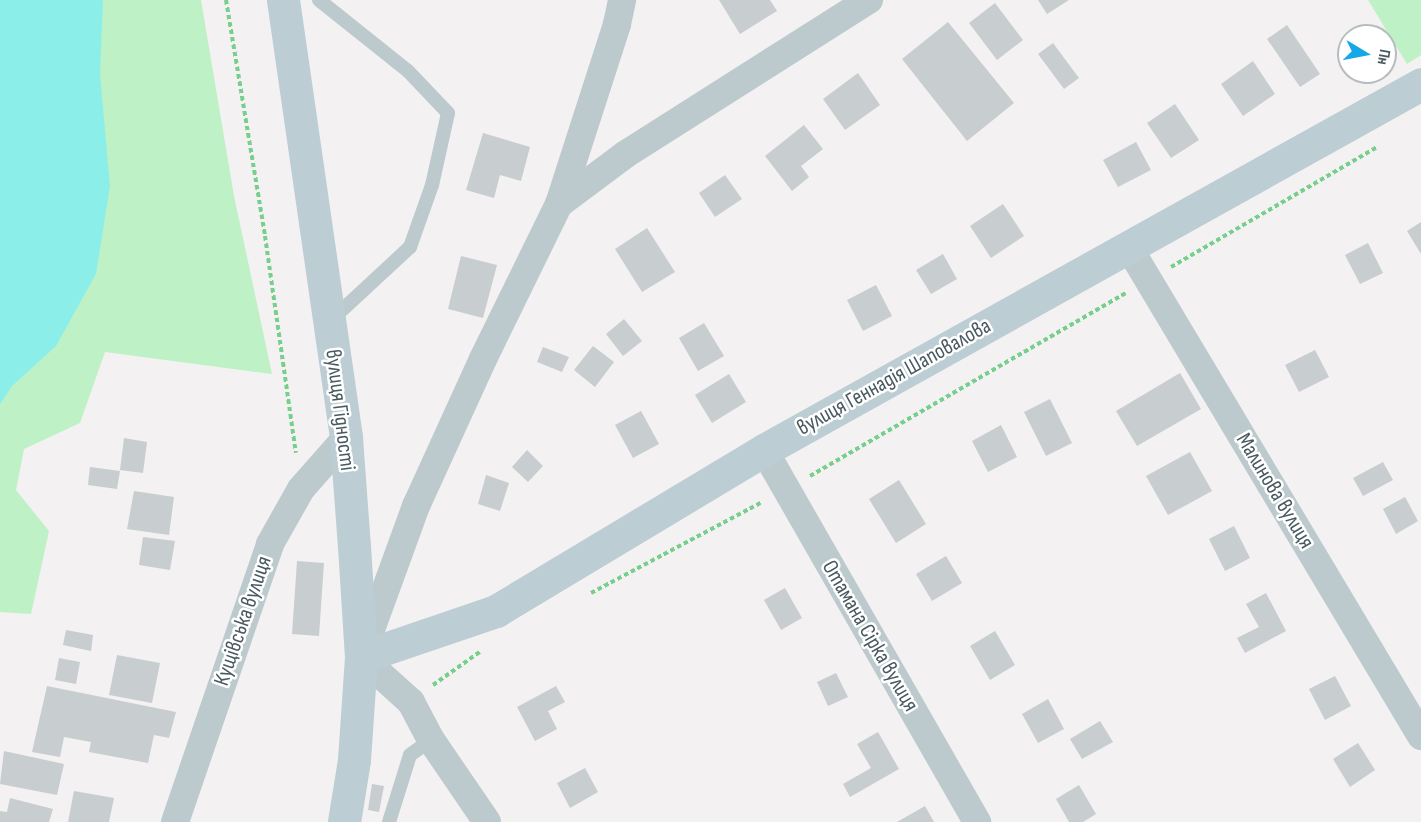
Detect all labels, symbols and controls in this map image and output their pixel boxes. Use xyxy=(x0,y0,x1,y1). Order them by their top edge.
north arrow xyxy=(1337,24,1397,84)
text: Пн xyxy=(1373,48,1394,66)
street label: вулиця Геннадія Шаповалова xyxy=(792,313,996,441)
street label: вулиця Гідності xyxy=(319,348,361,472)
street label: Малинова вулиця xyxy=(1230,428,1320,554)
street label: Кущівська вулиця xyxy=(208,553,278,689)
street label: Отамана Сірка вулиця xyxy=(816,556,924,716)

